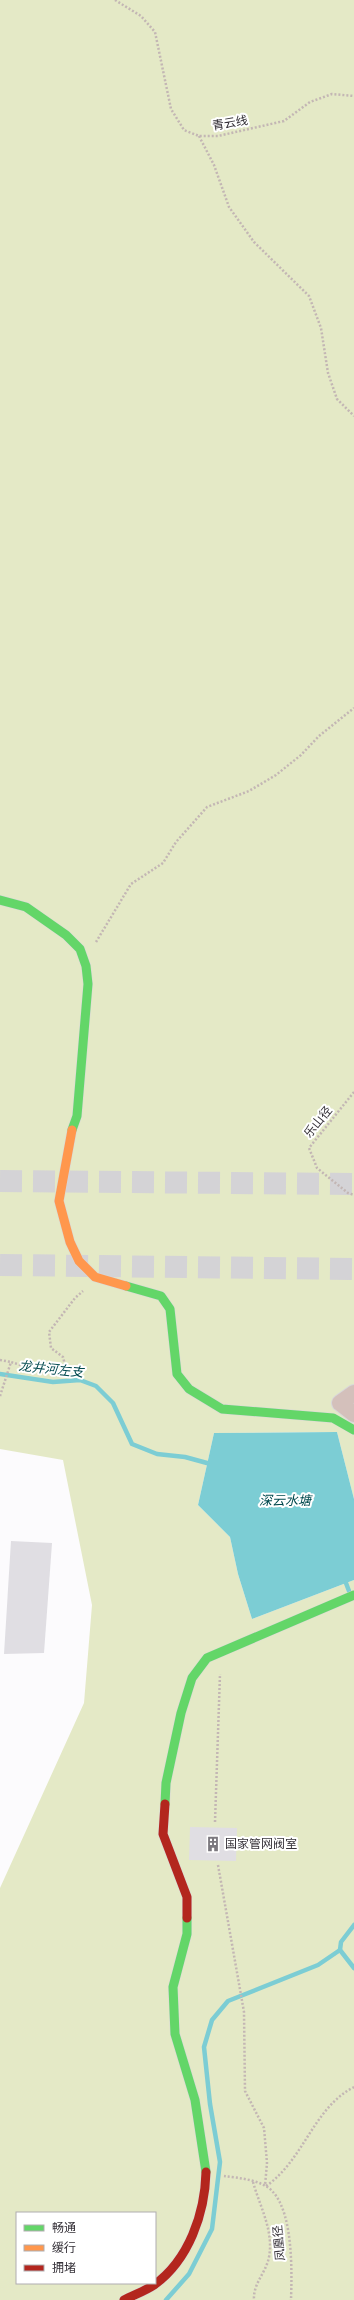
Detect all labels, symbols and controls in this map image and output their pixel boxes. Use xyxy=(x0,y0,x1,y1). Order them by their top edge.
street label: 青云线 xyxy=(211,113,249,133)
street label: 乐山径 xyxy=(301,1104,335,1140)
water label: 龙井河左支 xyxy=(18,1358,86,1380)
water label: 深云水塘 xyxy=(259,1493,313,1508)
building icon: 国家管网阀室 xyxy=(204,1835,222,1853)
place label: 国家管网阀室 xyxy=(225,1837,297,1851)
legend xyxy=(16,2212,156,2284)
text: 畅通 xyxy=(52,2221,76,2235)
street label: 凤凰径 xyxy=(270,2224,288,2262)
text: 缓行 xyxy=(52,2241,76,2255)
text: 拥堵 xyxy=(52,2261,76,2275)

